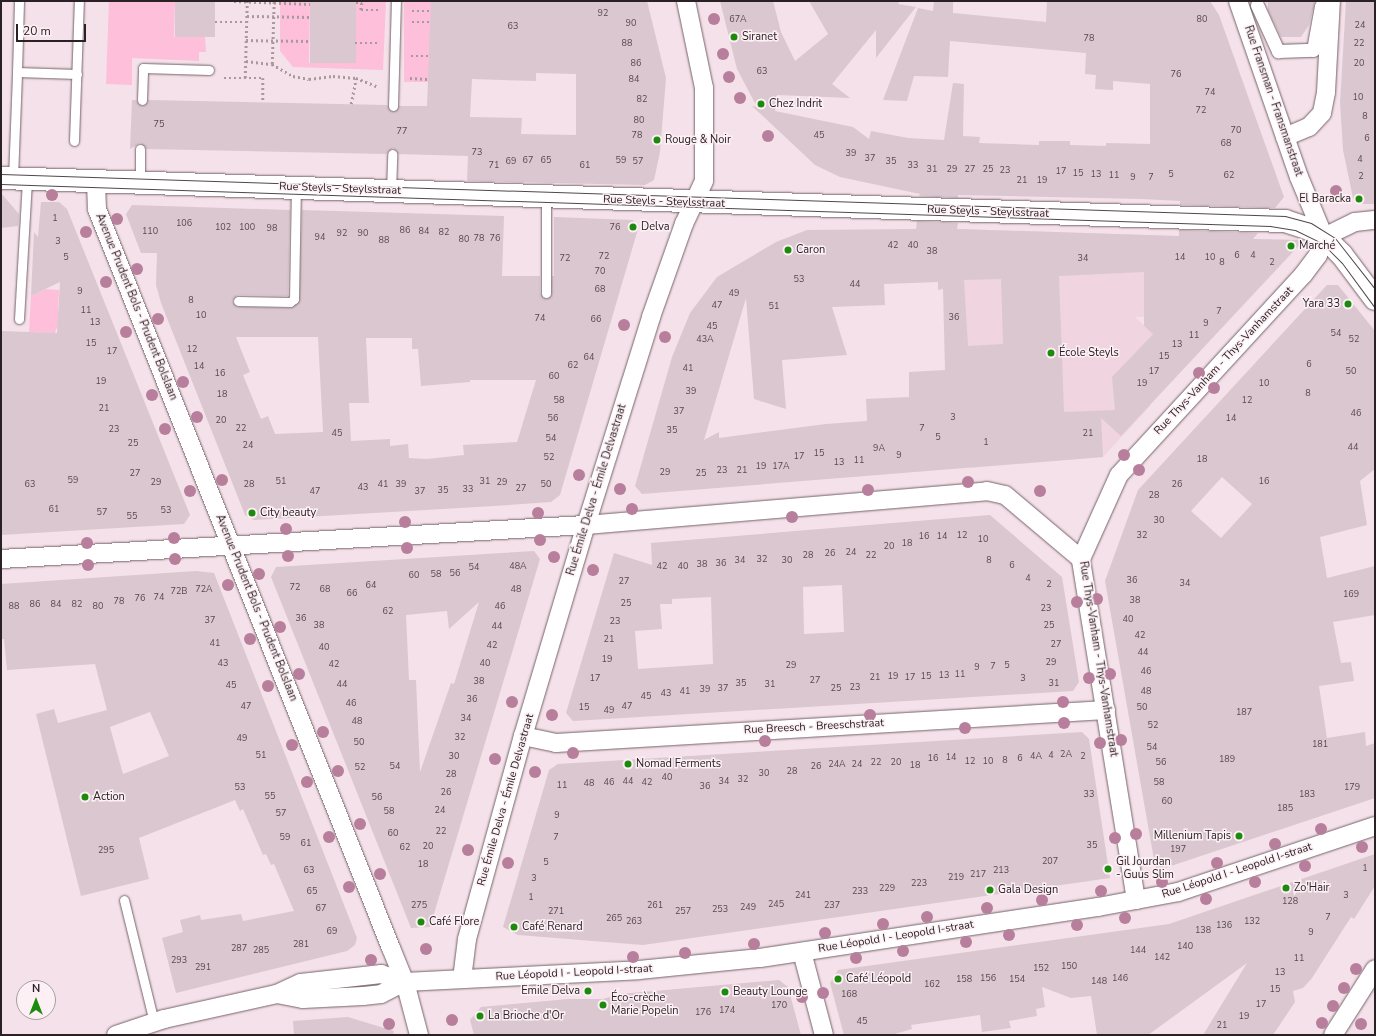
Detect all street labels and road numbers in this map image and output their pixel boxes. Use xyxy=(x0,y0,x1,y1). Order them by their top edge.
street label: Rue Fransman - Fransmanstraat xyxy=(1241,24,1305,178)
street label: Rue Steyls - Steylsstraat xyxy=(279,180,401,198)
street label: Rue Steyls - Steylsstraat xyxy=(603,193,725,211)
street label: Rue Steyls - Steylsstraat xyxy=(927,203,1049,221)
street label: Avenue Prudent Bols - Prudent Bolslaan xyxy=(92,212,180,402)
street label: Rue Thys-Vanham - Thys-Vanhamstraat xyxy=(1152,284,1296,438)
street label: Rue Émile Delva - Émile Delvastraat xyxy=(565,403,629,577)
street label: Avenue Prudent Bols - Prudent Bolslaan xyxy=(212,513,300,703)
street label: Rue Thys-Vanham - Thys-Vanhamstraat xyxy=(1076,560,1120,758)
street label: Rue Émile Delva - Émile Delvastraat xyxy=(475,712,537,888)
street label: Rue Breesch - Breeschstraat xyxy=(744,717,884,737)
street label: Rue Léopold I - Leopold I-straat xyxy=(1160,840,1314,902)
street label: Rue Léopold I - Leopold I-straat xyxy=(817,918,975,956)
street label: Rue Léopold I - Leopold I-straat xyxy=(495,962,653,984)

